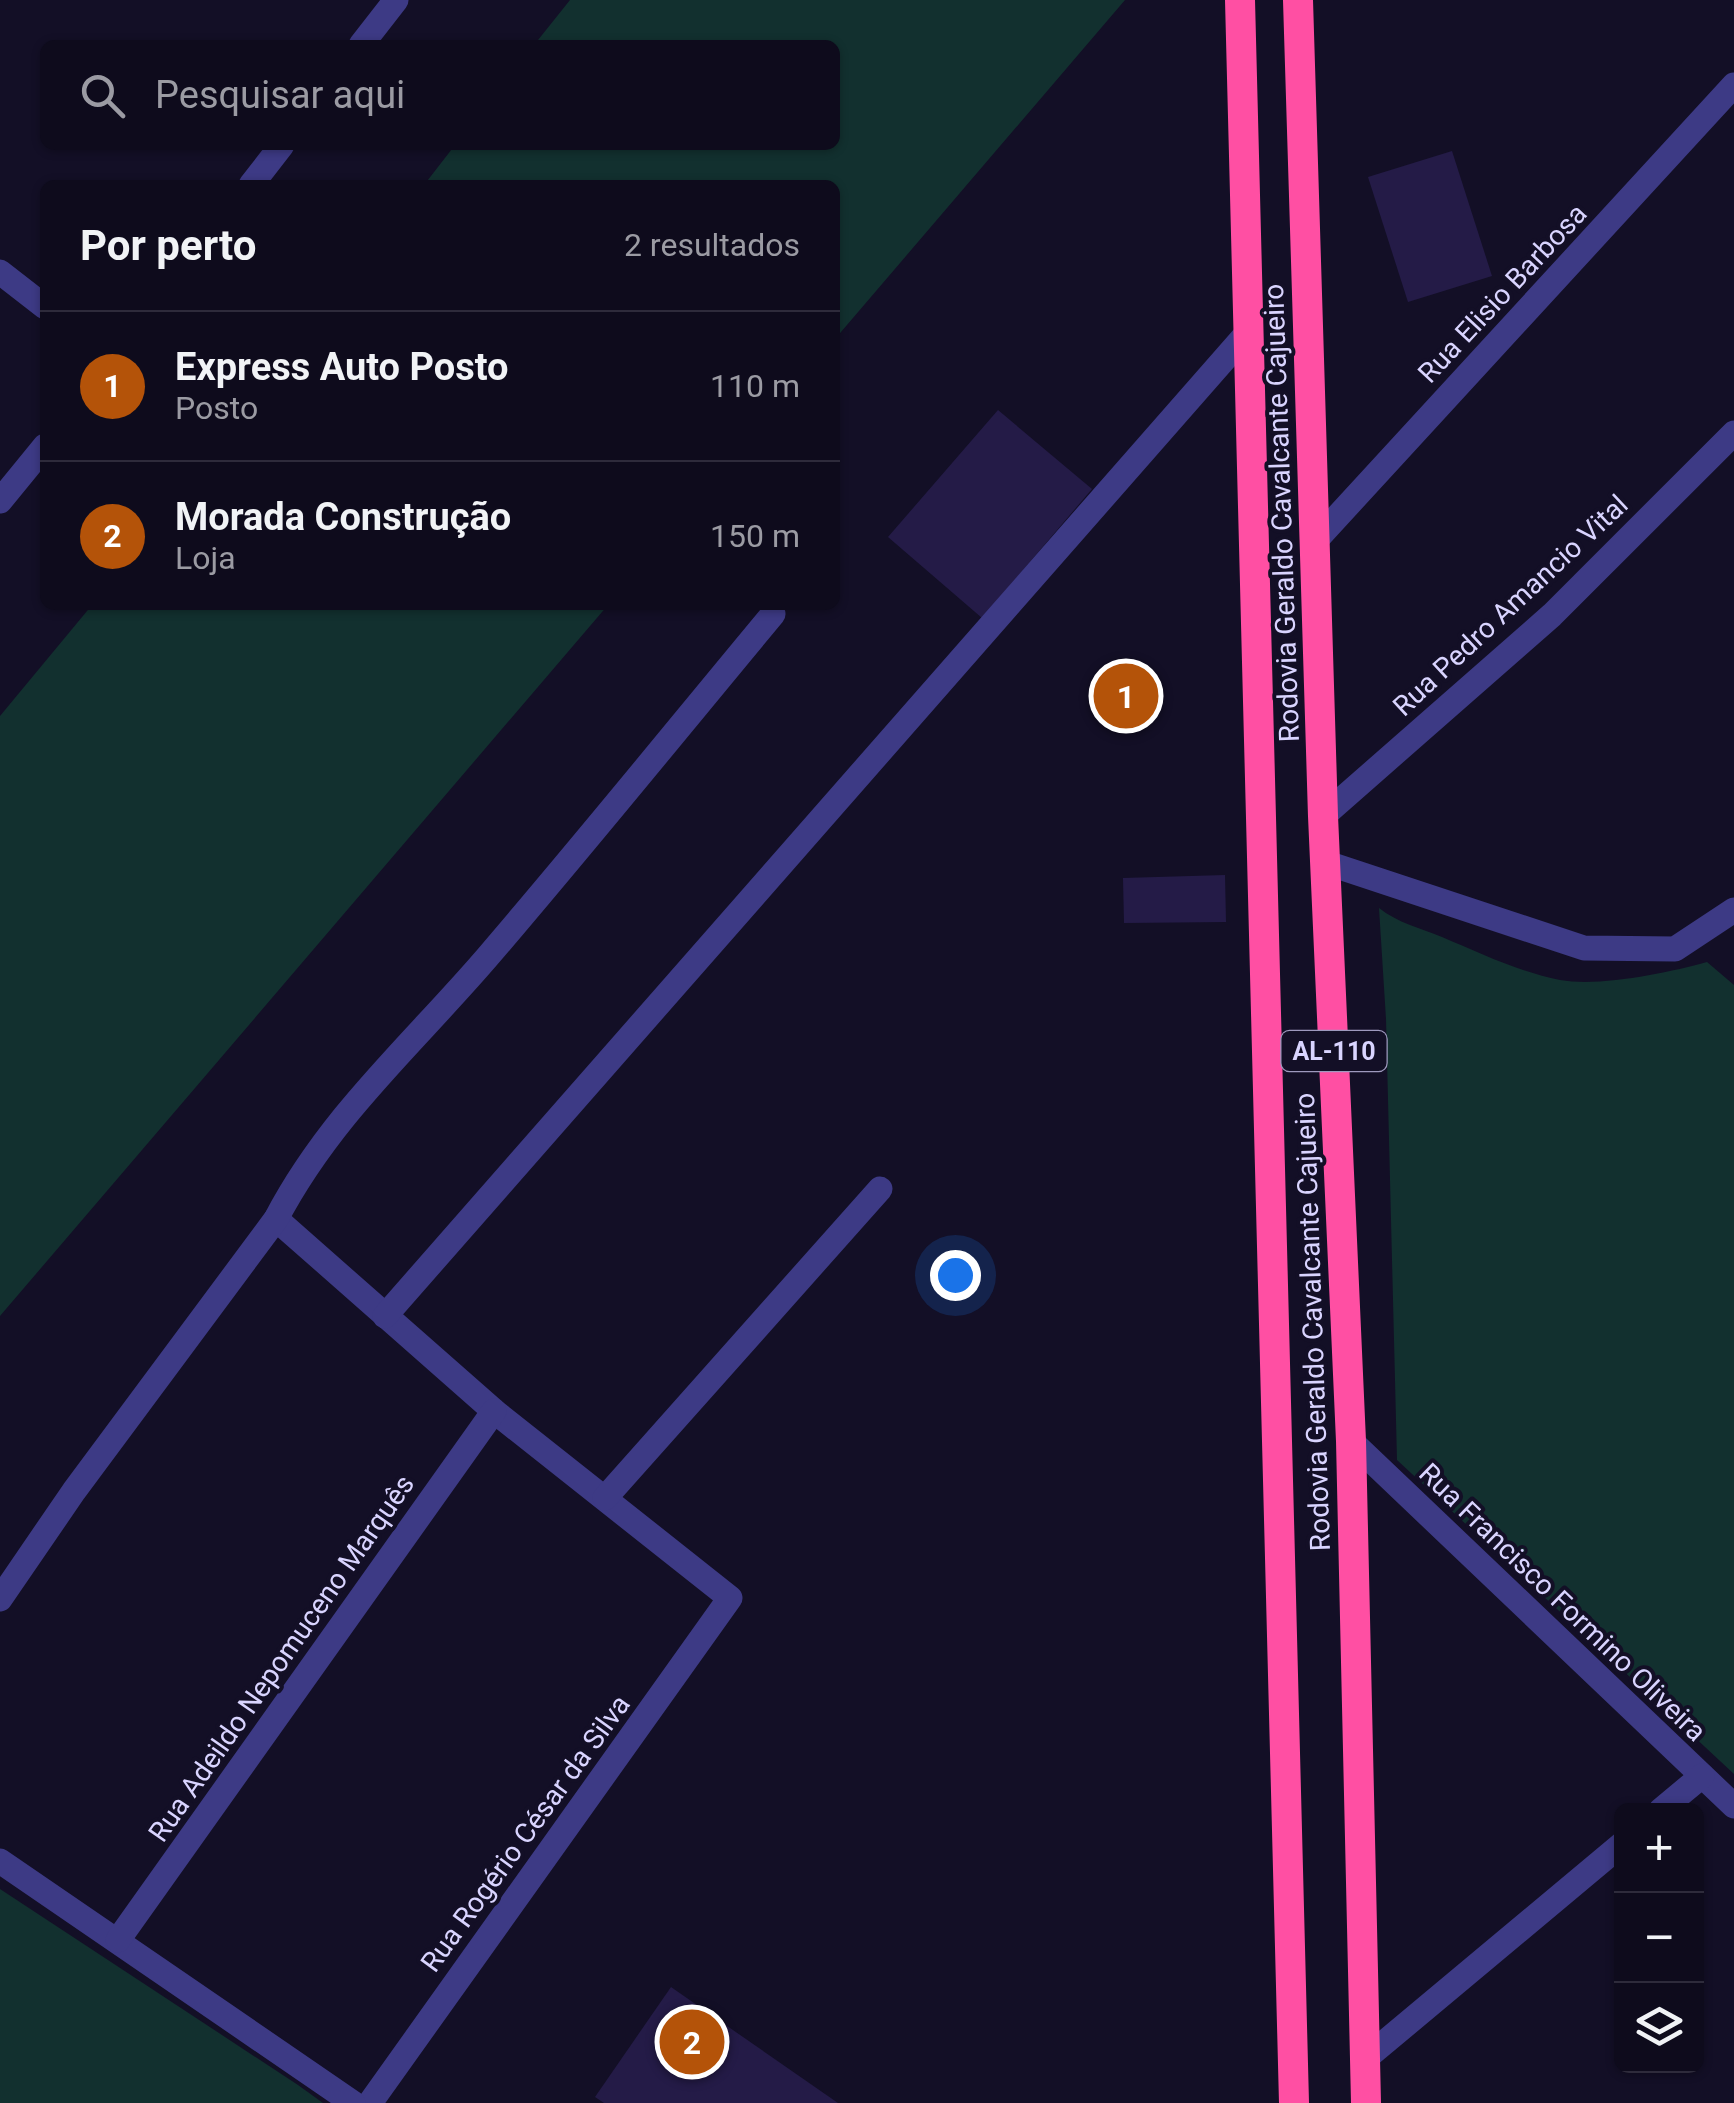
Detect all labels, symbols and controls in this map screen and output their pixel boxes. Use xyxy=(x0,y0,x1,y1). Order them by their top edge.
search box xyxy=(40,40,840,150)
icon: search xyxy=(75,68,130,123)
text: Pesquisar aqui xyxy=(155,73,405,117)
street label: Rua Elisio Barbosa xyxy=(1411,197,1594,389)
text: Por perto xyxy=(80,221,256,270)
text: 2 resultados xyxy=(624,226,800,264)
street label: Rodovia Geraldo Cavalcante Cajueiro xyxy=(1257,283,1306,743)
text: Express Auto Posto xyxy=(175,345,509,389)
text: 1 xyxy=(103,367,122,405)
text: 110 m xyxy=(710,367,800,405)
text: Posto xyxy=(175,389,258,427)
street label: Rua Pedro Amancio Vital xyxy=(1386,488,1635,723)
text: Morada Construção xyxy=(175,495,511,539)
text: 2 xyxy=(103,517,122,555)
text: 150 m xyxy=(710,517,800,555)
text: Loja xyxy=(175,539,236,577)
pin: 1 xyxy=(1094,658,1158,734)
road number: AL-110 xyxy=(1282,1031,1386,1071)
street label: Rodovia Geraldo Cavalcante Cajueiro xyxy=(1288,1092,1337,1552)
your location xyxy=(930,1250,981,1301)
street label: Rua Francisco Formino Oliveira xyxy=(1413,1457,1713,1748)
street label: Rua Adeildo Nepomuceno Marquês xyxy=(142,1469,421,1848)
street label: Rua Rogério César da Silva xyxy=(414,1689,637,1978)
map controls xyxy=(1614,1803,1704,2073)
button: + xyxy=(1614,1803,1704,1893)
button: − xyxy=(1614,1893,1704,1983)
button: layers xyxy=(1614,1983,1704,2073)
pin: 2 xyxy=(660,2004,724,2080)

